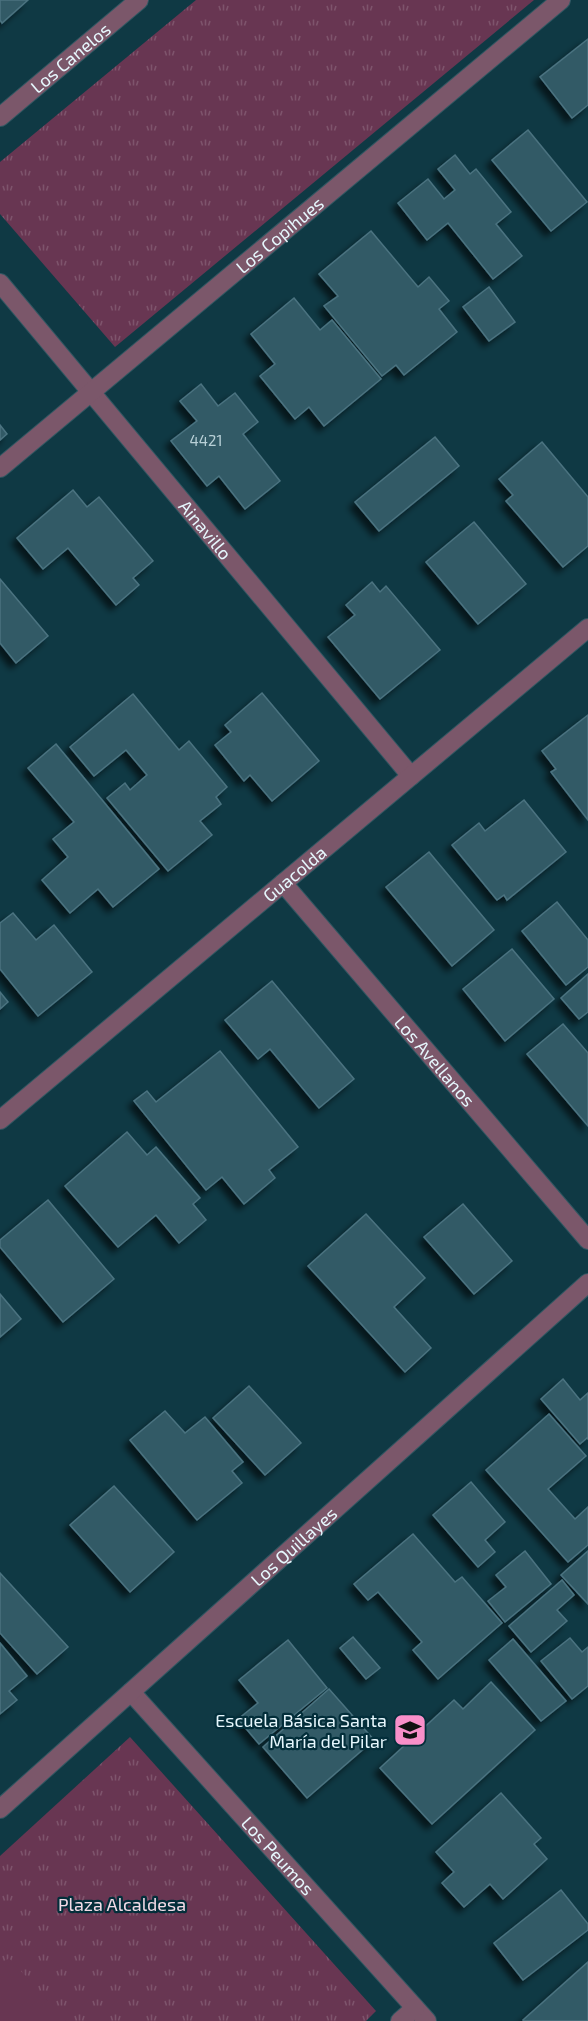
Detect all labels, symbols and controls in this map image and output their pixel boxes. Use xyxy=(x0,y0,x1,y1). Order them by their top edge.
street label: Los Canelos xyxy=(26,18,115,98)
street label: Los Copihues xyxy=(231,192,328,278)
house number: 4421 xyxy=(190,431,222,449)
street label: Ainavillo xyxy=(174,495,237,564)
street label: Guacolda xyxy=(258,841,331,906)
street label: Los Avellanos xyxy=(390,1011,480,1111)
street label: Los Quillayes xyxy=(246,1502,341,1591)
place label: Escuela Básica Santa María del Pilar xyxy=(215,1709,387,1752)
school or university icon: Escuela Básica Santa María del Pilar xyxy=(392,1712,428,1748)
street label: Los Peumos xyxy=(237,1812,319,1899)
park label: Plaza Alcaldesa xyxy=(58,1893,186,1915)

